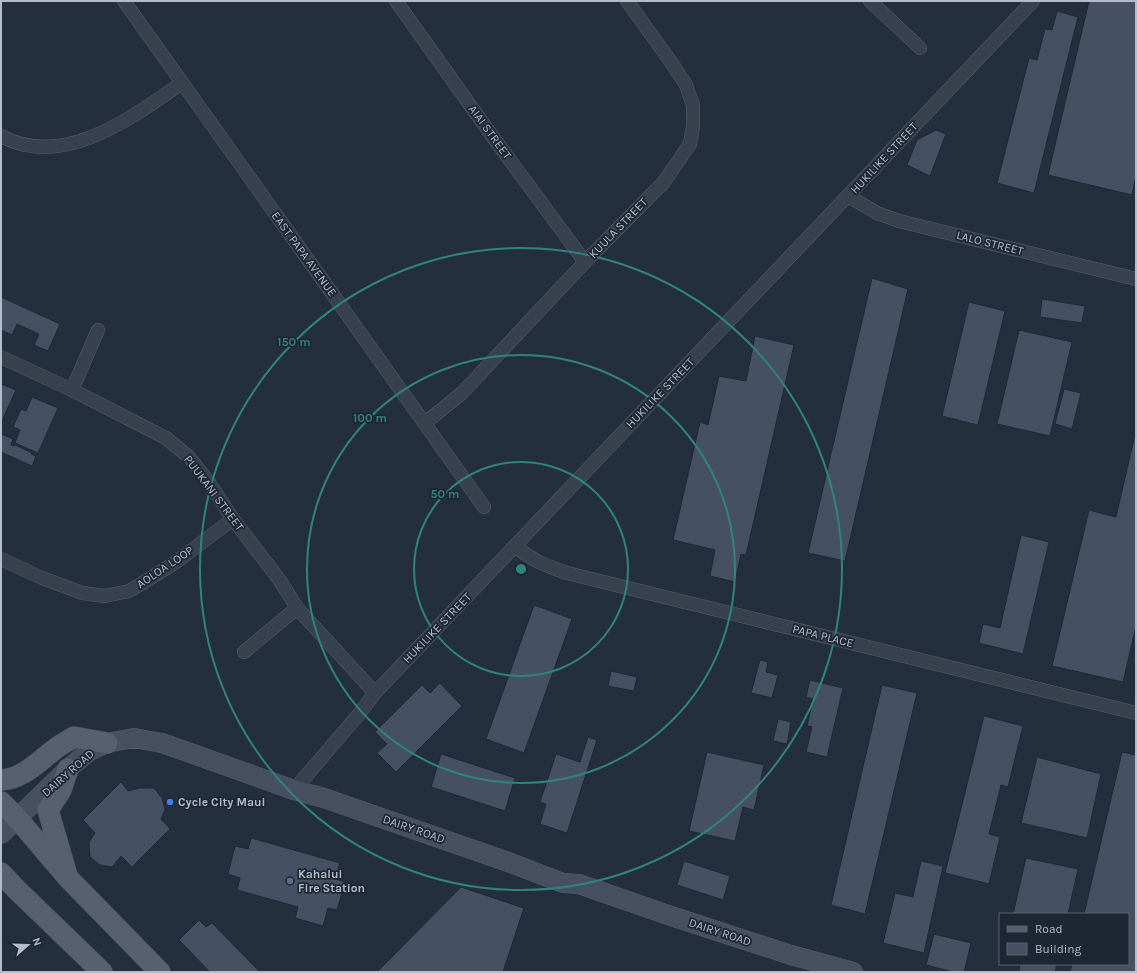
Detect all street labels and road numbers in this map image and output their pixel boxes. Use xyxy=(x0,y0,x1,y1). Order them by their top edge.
street label: AIAI STREET xyxy=(466,102,514,162)
street label: HUKILIKE STREET xyxy=(847,119,921,197)
street label: KUULA STREET xyxy=(586,195,650,261)
street label: EAST PAPA AVENUE xyxy=(268,209,340,299)
street label: LALO STREET xyxy=(955,228,1025,258)
street label: HUKILIKE STREET xyxy=(623,355,697,431)
street label: PUUKANI STREET xyxy=(181,452,247,534)
street label: AOLOA LOOP xyxy=(134,543,196,591)
street label: HUKILIKE STREET xyxy=(400,590,474,666)
street label: PAPA PLACE xyxy=(791,622,855,650)
street label: DAIRY ROAD xyxy=(39,746,97,800)
street label: DAIRY ROAD xyxy=(381,812,447,846)
street label: DAIRY ROAD xyxy=(687,915,753,949)

